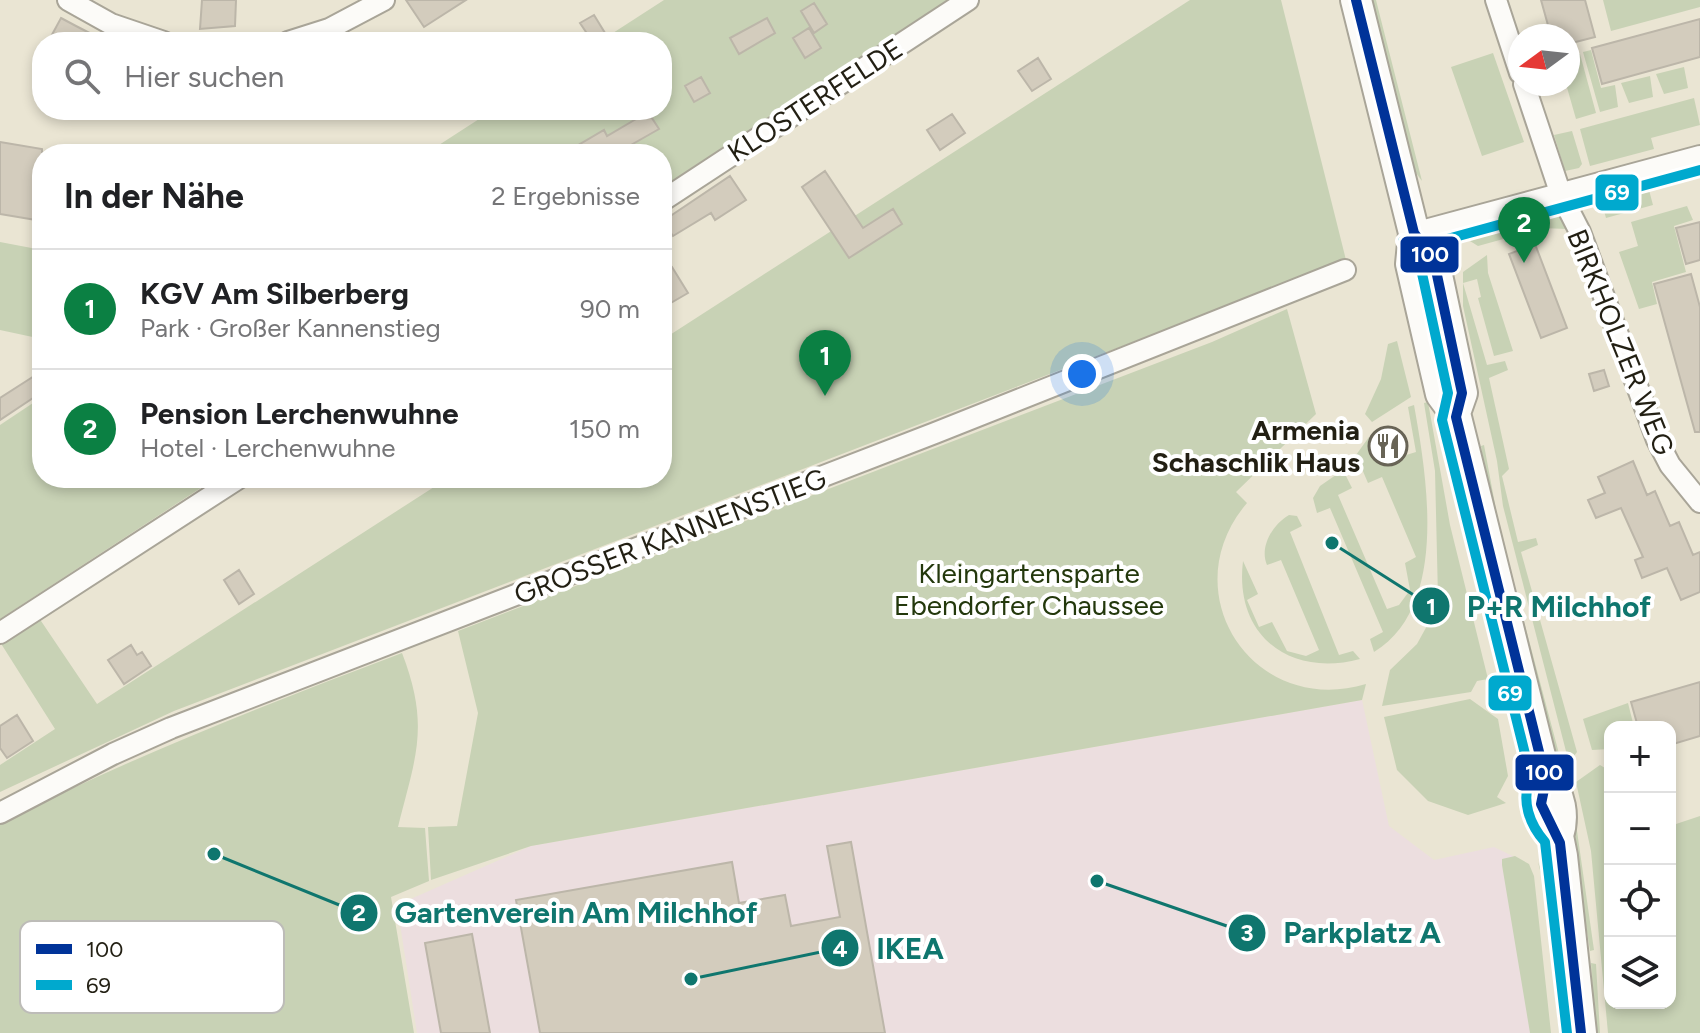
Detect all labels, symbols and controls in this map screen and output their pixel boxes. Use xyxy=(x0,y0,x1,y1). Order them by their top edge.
north arrow xyxy=(1508,24,1580,96)
street label: KLOSTERFELDE xyxy=(721,31,909,169)
search box xyxy=(32,32,672,120)
icon: search xyxy=(60,54,104,98)
text: Hier suchen xyxy=(124,58,284,95)
line badge: 69 xyxy=(1594,173,1640,212)
text: In der Nähe xyxy=(64,176,244,217)
text: 69 xyxy=(1604,179,1630,206)
text: 2 Ergebnisse xyxy=(491,180,640,212)
pin: 2 xyxy=(1498,197,1550,263)
street label: BIRKHOLZER WEG xyxy=(1560,224,1682,460)
line badge: 100 xyxy=(1399,235,1460,274)
text: 100 xyxy=(1411,241,1449,268)
text: KGV Am Silberberg xyxy=(140,275,409,312)
text: 1 xyxy=(85,293,95,325)
text: 90 m xyxy=(580,293,640,325)
text: Park · Großer Kannenstieg xyxy=(140,312,441,344)
pin: 1 xyxy=(799,330,851,396)
your location xyxy=(1062,354,1102,394)
text: Pension Lerchenwuhne xyxy=(140,395,459,432)
text: 2 xyxy=(82,413,98,445)
text: 150 m xyxy=(569,413,640,445)
place label: Armenia Schaschlik Haus xyxy=(1152,413,1360,479)
restaurant icon: Armenia Schaschlik Haus xyxy=(1367,425,1409,467)
text: Hotel · Lerchenwuhne xyxy=(140,432,395,464)
street label: GROSSER KANNENSTIEG xyxy=(509,461,831,611)
park label: Kleingartensparte Ebendorfer Chaussee xyxy=(894,556,1164,622)
callout: P+R Milchhof xyxy=(1411,579,1667,633)
text: P+R Milchhof xyxy=(1467,588,1651,625)
text: 1 xyxy=(1426,592,1436,621)
line badge: 69 xyxy=(1487,674,1533,712)
text: 69 xyxy=(1497,680,1523,707)
map controls xyxy=(1604,721,1676,1009)
button: + xyxy=(1604,721,1676,793)
line badge: 100 xyxy=(1514,753,1575,792)
text: 100 xyxy=(1525,759,1563,786)
button: − xyxy=(1604,793,1676,865)
button: locate xyxy=(1604,865,1676,937)
callout: Gartenverein Am Milchhof xyxy=(339,886,774,940)
text: Gartenverein Am Milchhof xyxy=(395,894,758,931)
text: 2 xyxy=(352,898,366,927)
callout: Parkplatz A xyxy=(1227,906,1456,960)
text: Parkplatz A xyxy=(1283,914,1441,951)
text: 3 xyxy=(1240,918,1254,947)
legend xyxy=(20,921,284,1013)
callout: IKEA xyxy=(820,921,959,975)
text: IKEA xyxy=(876,930,944,967)
text: 4 xyxy=(832,934,848,963)
text: 100 xyxy=(86,936,123,963)
button: layers xyxy=(1604,937,1676,1009)
text: 69 xyxy=(86,972,111,999)

